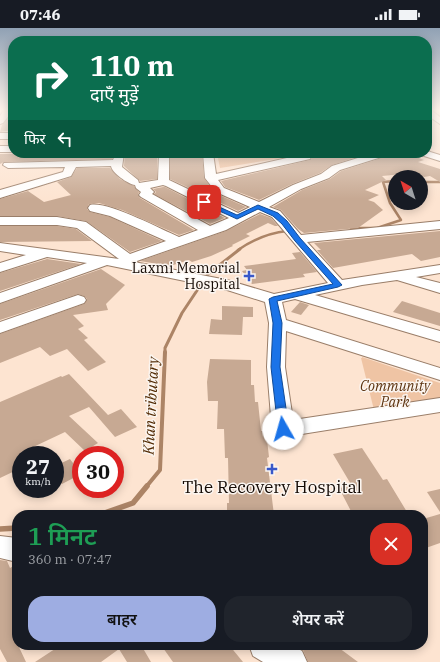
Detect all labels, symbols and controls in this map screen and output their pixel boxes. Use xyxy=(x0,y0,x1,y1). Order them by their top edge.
text: 07:46 xyxy=(20,5,61,24)
text: 110 m xyxy=(90,47,174,84)
icon: right xyxy=(24,52,76,104)
text: दाएँ मुड़ें xyxy=(90,83,139,106)
icon: left xyxy=(54,128,76,150)
text: फिर xyxy=(24,129,46,148)
north arrow xyxy=(388,170,428,210)
map controls xyxy=(388,170,428,210)
pin xyxy=(187,185,221,219)
icon: arrive xyxy=(193,191,215,213)
place label: Laxmi Memorial Hospital xyxy=(132,259,240,293)
marker: Laxmi Memorial Hospital xyxy=(243,270,255,282)
water label: Khan tributary xyxy=(138,356,163,456)
park label: Community Park xyxy=(360,377,432,411)
position arrow xyxy=(262,408,304,450)
speed limit sign: 30 xyxy=(72,446,124,498)
text: 27 xyxy=(26,453,50,480)
marker: The Recovery Hospital xyxy=(266,463,278,475)
text: km/h xyxy=(25,475,51,488)
place label: The Recovery Hospital xyxy=(182,476,362,498)
text: 1 मिनट xyxy=(28,520,97,552)
button: close xyxy=(370,523,412,565)
text: 360 m · 07:47 xyxy=(28,551,112,568)
button: बाहर xyxy=(28,596,216,642)
button: शेयर करें xyxy=(224,596,412,642)

